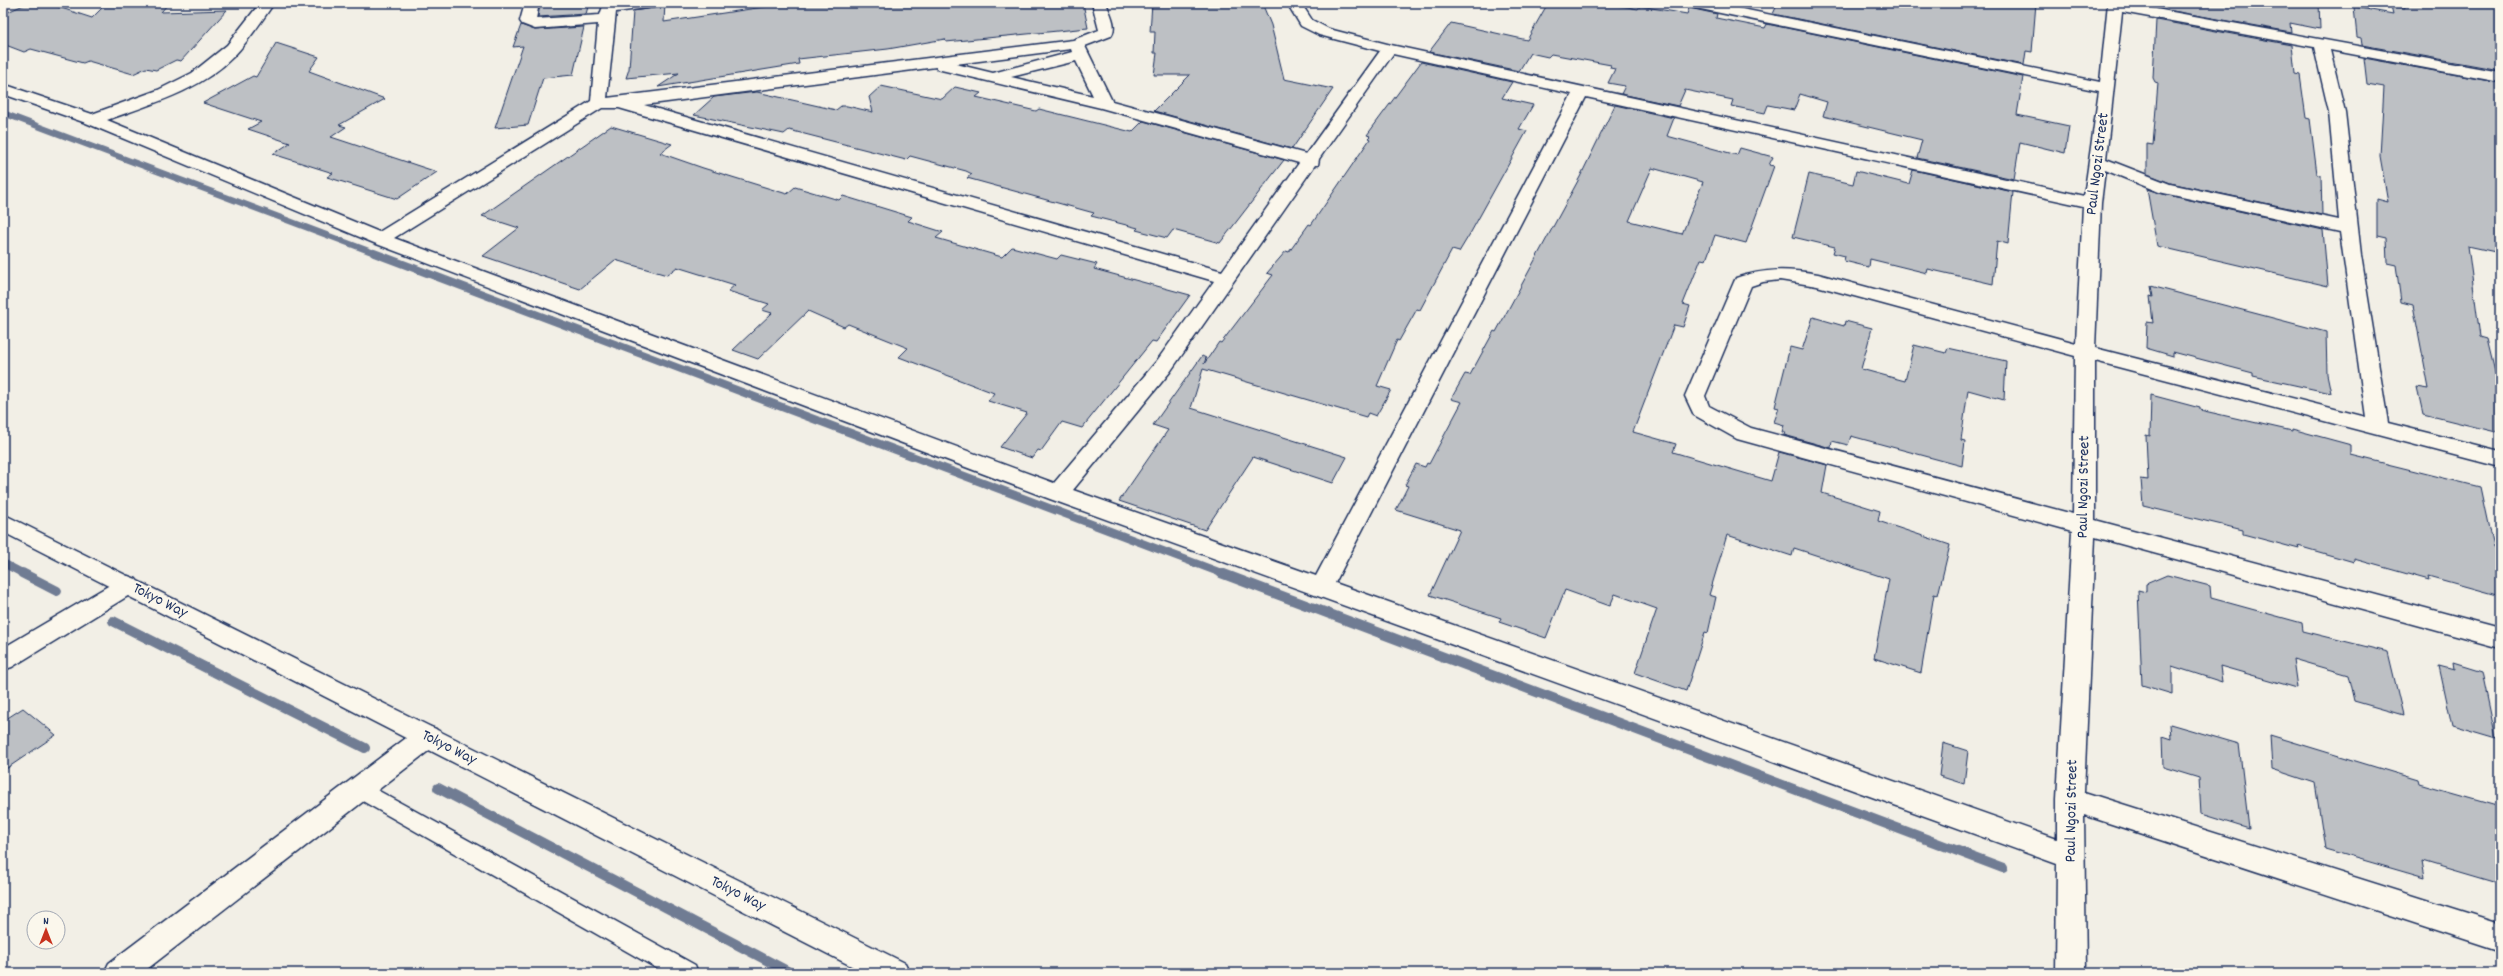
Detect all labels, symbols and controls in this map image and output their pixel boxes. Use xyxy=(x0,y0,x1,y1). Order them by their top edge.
street label: Paul Ngozi Street xyxy=(2080,112,2116,216)
street label: Paul Ngozi Street xyxy=(2072,435,2096,539)
street label: Tokyo Way xyxy=(128,577,192,625)
street label: Tokyo Way xyxy=(417,724,481,772)
street label: Paul Ngozi Street xyxy=(2060,759,2084,863)
street label: Tokyo Way xyxy=(706,870,770,918)
north arrow xyxy=(26,910,66,950)
text: N xyxy=(43,914,49,930)

